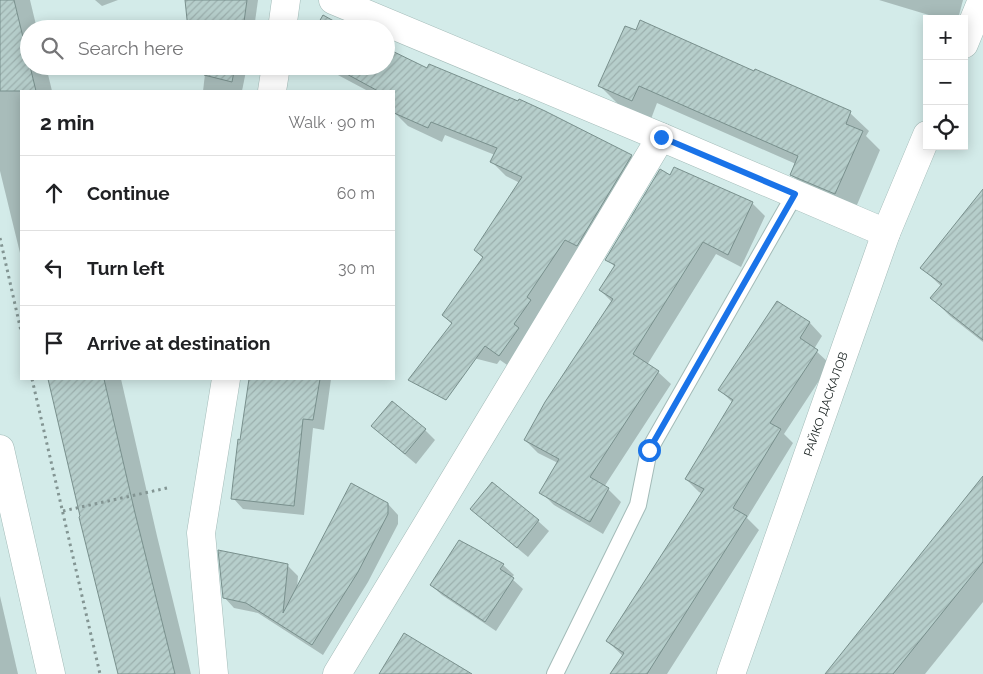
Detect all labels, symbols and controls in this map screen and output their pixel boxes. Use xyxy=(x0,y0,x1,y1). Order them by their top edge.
map controls xyxy=(923,15,968,150)
button: + xyxy=(923,15,968,60)
search box xyxy=(20,20,395,75)
icon: search xyxy=(38,34,66,62)
text: Search here xyxy=(78,37,184,59)
button: − xyxy=(923,60,968,105)
button: locate xyxy=(923,105,968,150)
text: 2 min xyxy=(40,110,94,135)
text: Walk · 90 m xyxy=(288,113,375,132)
route end xyxy=(650,126,673,149)
icon: ahead xyxy=(40,179,68,207)
text: Continue xyxy=(87,182,170,204)
text: 60 m xyxy=(337,184,375,203)
icon: left xyxy=(40,254,68,282)
text: Turn left xyxy=(87,257,164,279)
text: 30 m xyxy=(338,259,375,278)
icon: arrive xyxy=(40,329,68,357)
text: Arrive at destination xyxy=(87,332,271,354)
street label: РАЙКО ДАСКАЛОВ xyxy=(801,350,851,458)
route start xyxy=(638,439,661,462)

